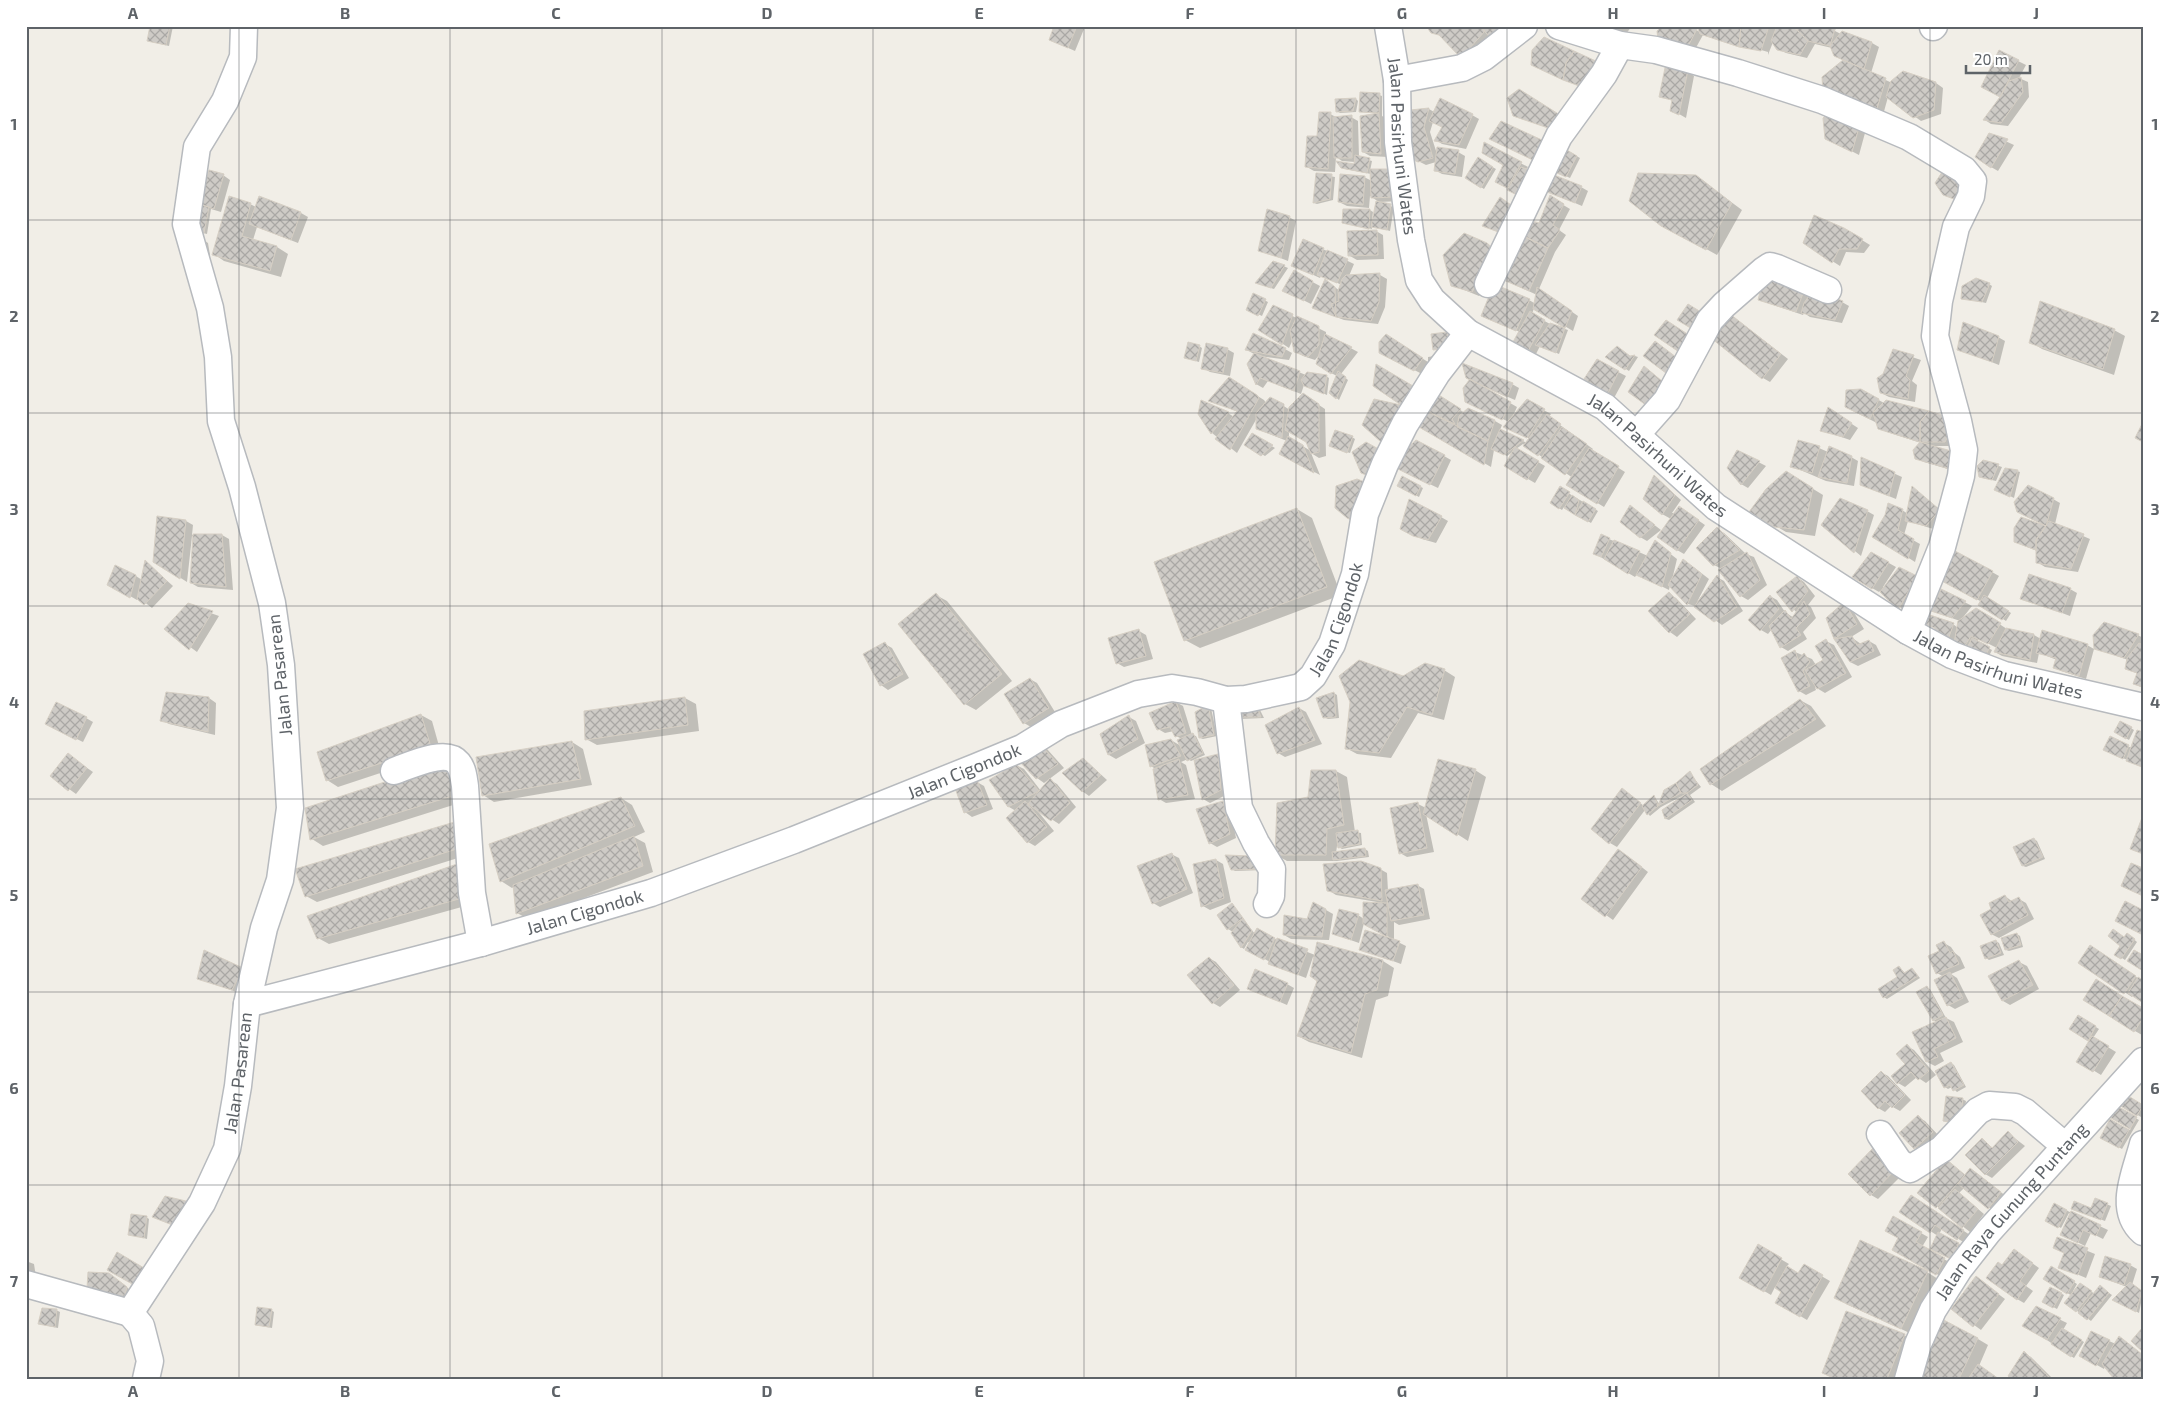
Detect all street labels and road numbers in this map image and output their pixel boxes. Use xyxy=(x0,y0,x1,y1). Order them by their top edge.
street label: Jalan Pasirhuni Wates xyxy=(1383,55,1422,236)
street label: Jalan Pasirhuni Wates xyxy=(1584,388,1732,522)
street label: Jalan Cigondok xyxy=(1303,561,1367,680)
street label: Jalan Pasarean xyxy=(262,613,296,737)
street label: Jalan Pasirhuni Wates xyxy=(1910,624,2086,703)
street label: Jalan Cigondok xyxy=(904,738,1024,803)
street label: Jalan Cigondok xyxy=(523,884,646,939)
street label: Jalan Pasarean xyxy=(218,1011,256,1135)
street label: Jalan Raya Gunung Puntang xyxy=(1930,1117,2092,1304)

